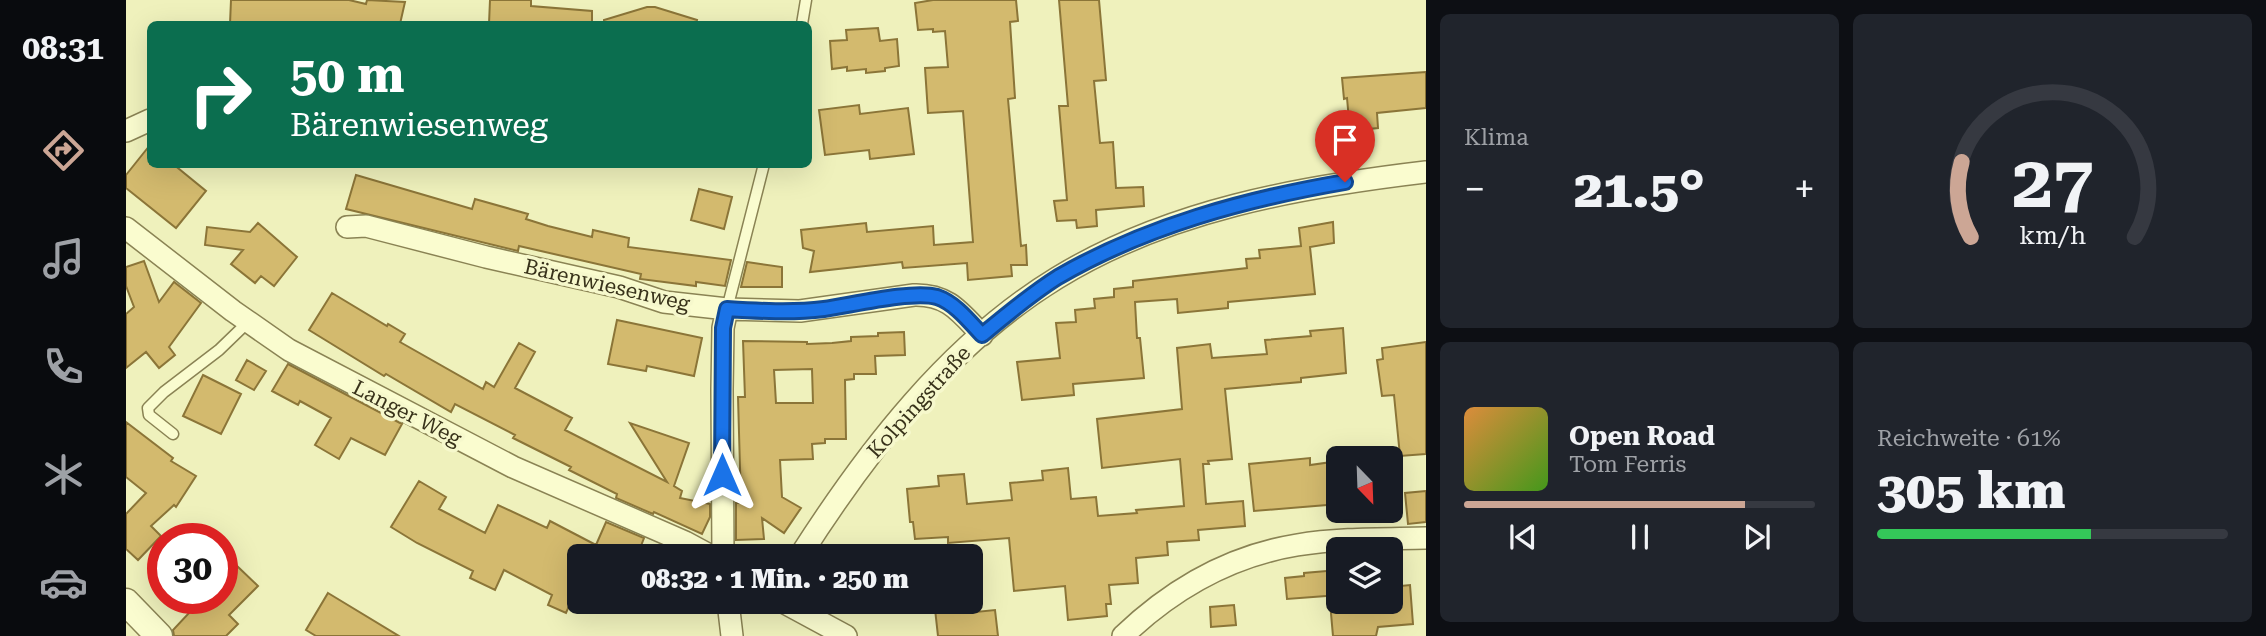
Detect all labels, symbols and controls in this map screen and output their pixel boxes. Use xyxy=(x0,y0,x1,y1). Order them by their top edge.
text: 08:31 xyxy=(22,29,104,67)
text: 50 m xyxy=(290,47,405,104)
icon: right xyxy=(175,49,266,140)
text: Bärenwiesenweg xyxy=(290,106,548,144)
pin xyxy=(1315,110,1375,182)
icon: arrive xyxy=(1326,121,1364,159)
text: Klima xyxy=(1464,124,1529,151)
icon: directions xyxy=(39,126,88,175)
text: 27 xyxy=(2012,140,2093,225)
text: 21.5° xyxy=(1574,159,1705,220)
text: − xyxy=(1464,167,1485,211)
text: + xyxy=(1794,167,1815,211)
text: km/h xyxy=(2019,221,2086,250)
icon: music xyxy=(39,234,88,283)
street label: Bärenwiesenweg xyxy=(522,254,692,316)
street label: Kolpingstraße xyxy=(862,341,976,463)
icon: phone xyxy=(39,342,88,391)
street label: Langer Weg xyxy=(349,375,465,451)
text: Open Road xyxy=(1569,421,1715,451)
text: Reichweite · 61% xyxy=(1877,425,2061,452)
position arrow xyxy=(685,438,759,512)
north arrow xyxy=(1326,446,1404,523)
map controls xyxy=(1326,446,1403,614)
icon: climate xyxy=(39,450,88,499)
text: Tom Ferris xyxy=(1569,451,1686,478)
text: 305 km xyxy=(1877,460,2065,521)
icon: previous xyxy=(1504,518,1542,556)
icon: pause xyxy=(1621,518,1659,556)
icon: next xyxy=(1738,518,1776,556)
speed limit sign: 30 xyxy=(147,523,238,614)
button: layers xyxy=(1326,537,1403,614)
icon: car xyxy=(39,558,88,607)
text: 08:32 · 1 Min. · 250 m xyxy=(641,564,909,594)

